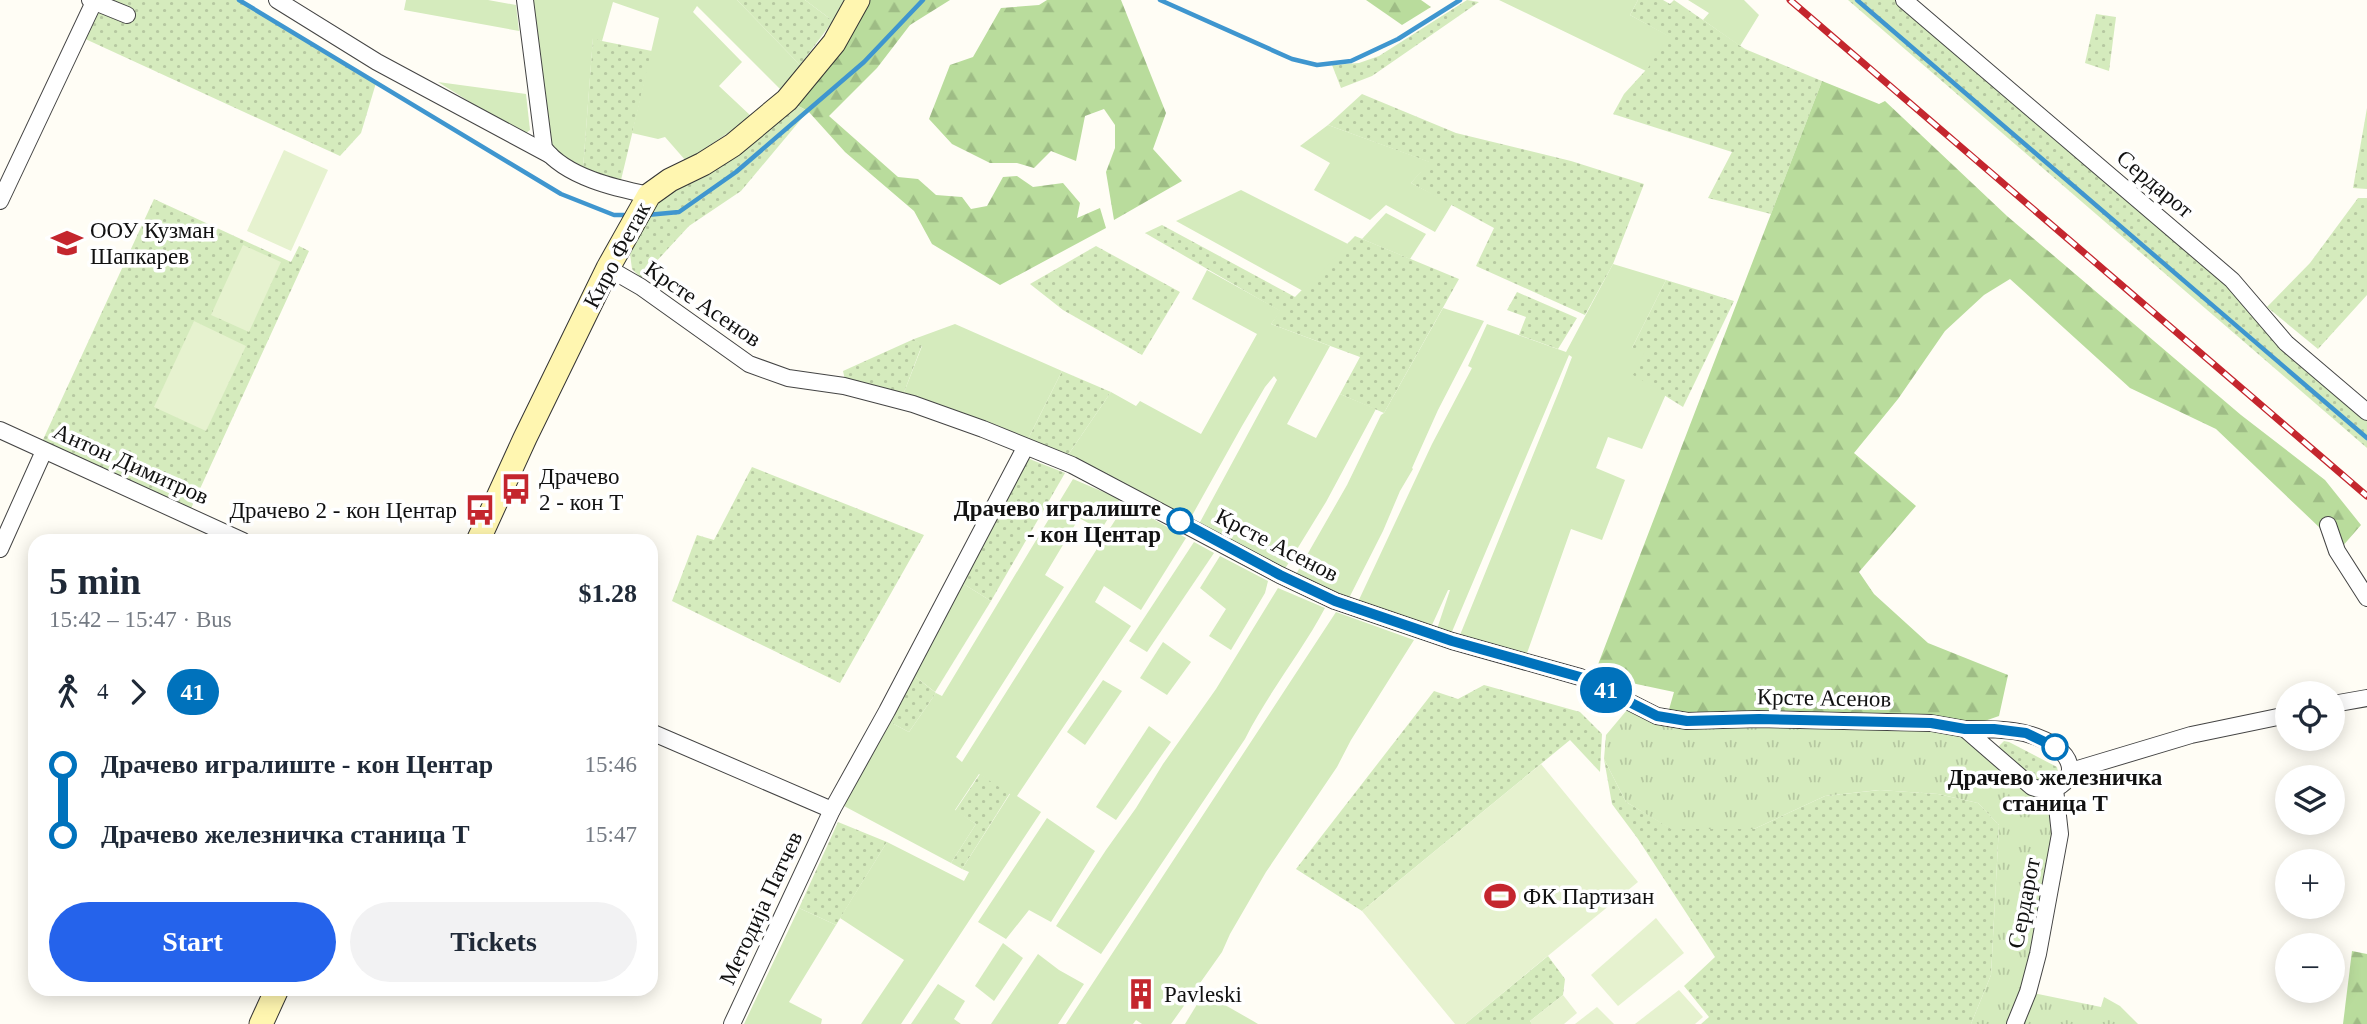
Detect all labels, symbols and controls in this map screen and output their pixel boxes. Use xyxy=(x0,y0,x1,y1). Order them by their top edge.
street label: Сердарот xyxy=(2112,145,2198,223)
street label: Киро Фетак xyxy=(579,197,656,312)
place label: ООУ Кузман Шапкарев xyxy=(90,218,215,269)
school or university icon: ООУ Кузман Шапкарев xyxy=(50,226,84,260)
street label: Крсте Асенов xyxy=(640,256,766,352)
street label: Антон Димитров xyxy=(50,419,213,509)
place label: Драчево 2 - кон T xyxy=(539,464,623,515)
bus stop icon: Драчево 2 - кон T xyxy=(499,472,533,506)
bus stop icon: Драчево 2 - кон Центар xyxy=(463,493,497,527)
place label: Драчево игралиште - кон Центар xyxy=(954,496,1161,547)
place label: Драчево 2 - кон Центар xyxy=(229,498,457,523)
street label: Крсте Асенов xyxy=(1211,503,1343,587)
marker: Драчево игралиште - кон Центар xyxy=(1167,508,1193,534)
text: 5 min xyxy=(49,560,141,602)
text: $1.28 xyxy=(579,579,637,608)
text: 15:42 – 15:47 · Bus xyxy=(49,607,232,632)
line badge: 41 xyxy=(1574,667,1638,713)
icon: walk xyxy=(49,673,87,711)
icon: forward xyxy=(119,673,157,711)
text: 41 xyxy=(1594,677,1618,703)
text: 4 xyxy=(97,679,109,704)
text: 41 xyxy=(181,679,205,705)
map controls xyxy=(2275,681,2345,1003)
button: locate xyxy=(2275,681,2345,751)
street label: Крсте Асенов xyxy=(1757,684,1892,712)
marker: Драчево железничка станица Т xyxy=(2042,734,2068,760)
text: Драчево игралиште - кон Центар xyxy=(101,750,493,779)
text: 15:46 xyxy=(585,752,637,777)
place label: Драчево железничка станица Т xyxy=(1948,765,2163,816)
button: layers xyxy=(2275,765,2345,835)
text: Драчево железничка станица Т xyxy=(101,820,470,849)
text: 15:47 xyxy=(585,822,637,847)
street label: Методија Патчев xyxy=(715,827,808,989)
button: + xyxy=(2275,849,2345,919)
street label: Сердарот xyxy=(2003,856,2045,950)
sports icon: ФК Партизан xyxy=(1483,879,1517,913)
place label: ФК Партизан xyxy=(1523,884,1654,909)
button: Start xyxy=(49,902,336,982)
button: Tickets xyxy=(350,902,637,982)
button: − xyxy=(2275,933,2345,1003)
building icon: Pavleski xyxy=(1124,977,1158,1011)
place label: Pavleski xyxy=(1164,982,1242,1007)

